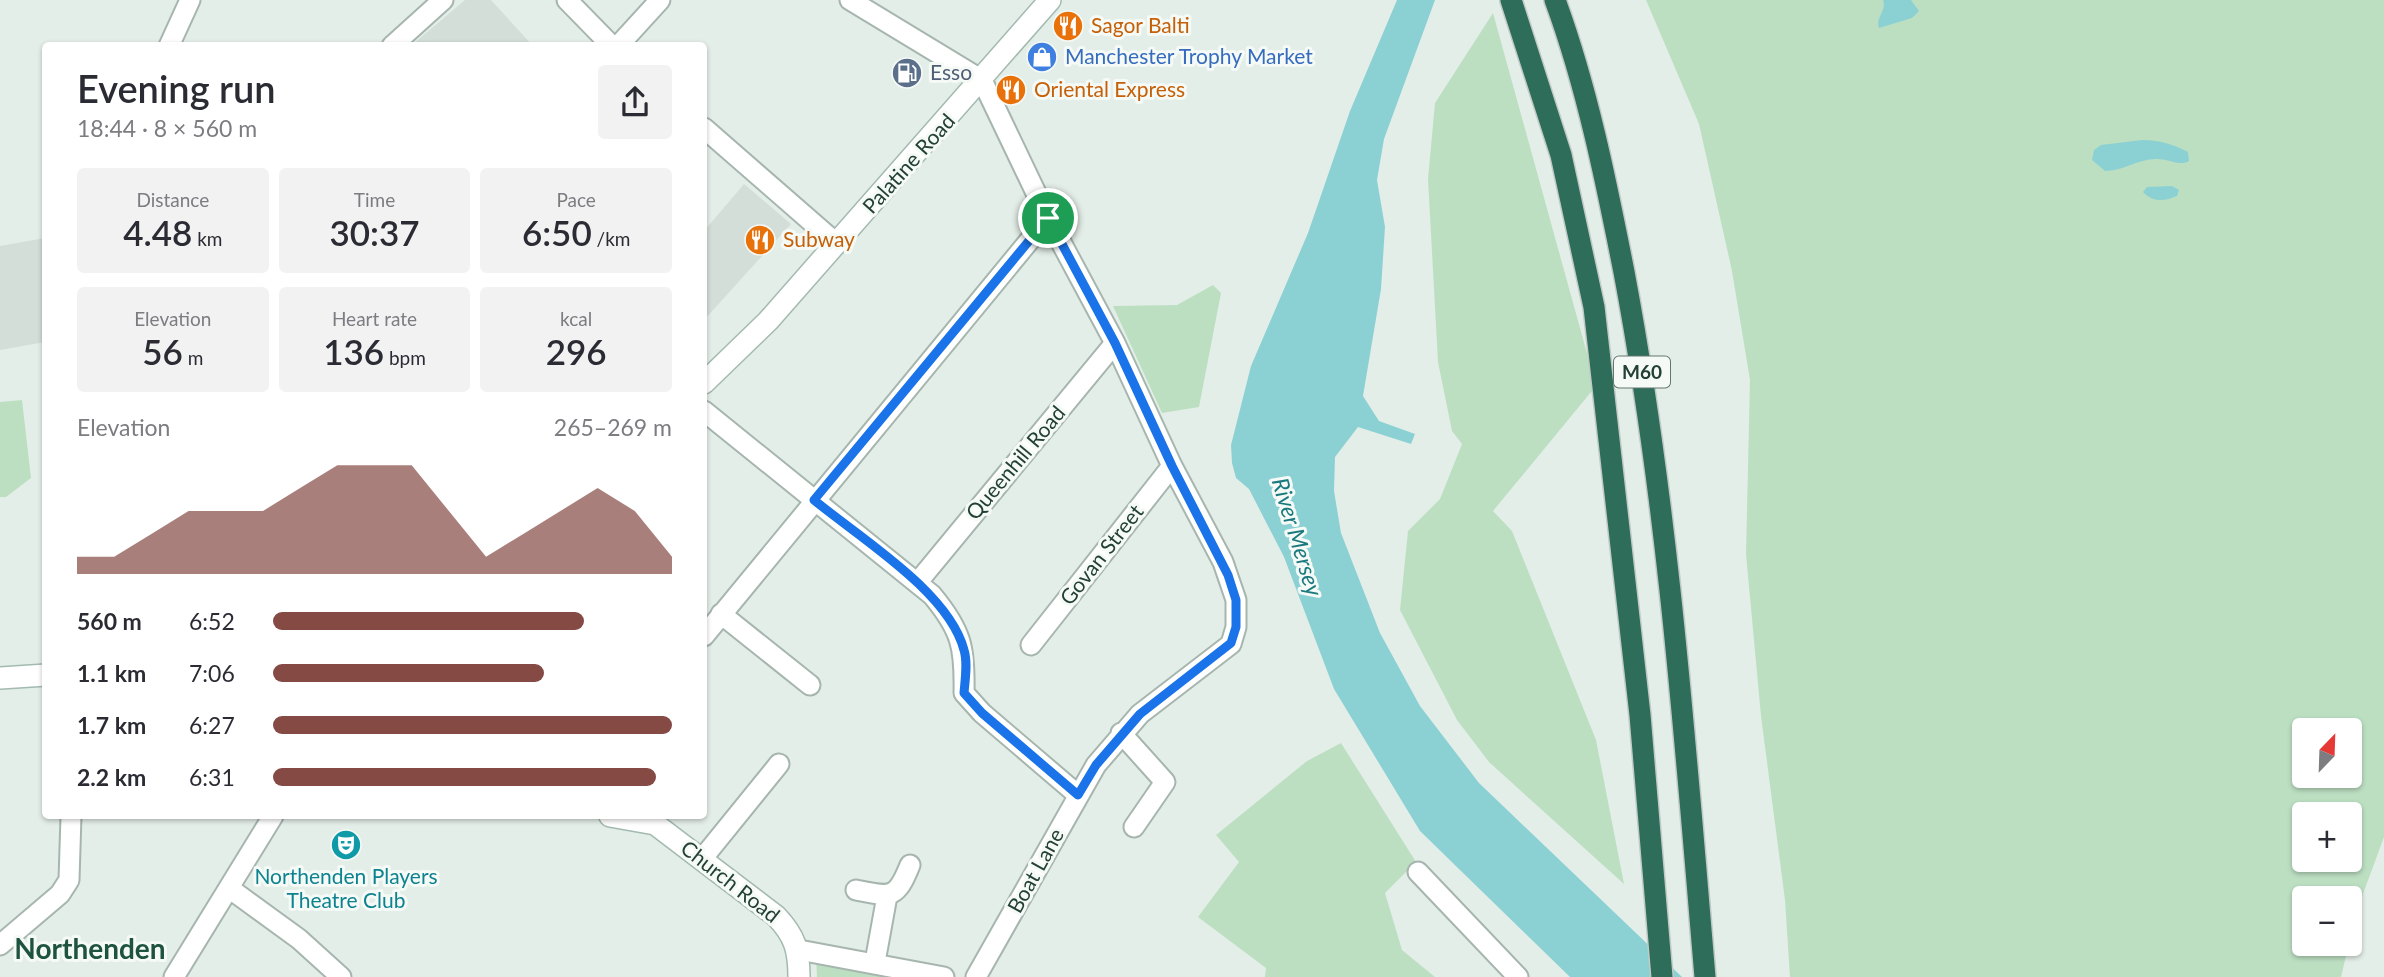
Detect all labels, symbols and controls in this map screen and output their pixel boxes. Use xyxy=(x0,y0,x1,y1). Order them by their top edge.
restaurant icon: Sagor Balti xyxy=(1051,9,1085,43)
place label: Sagor Balti xyxy=(1091,12,1190,37)
shop icon: Manchester Trophy Market xyxy=(1025,40,1059,74)
place label: Manchester Trophy Market xyxy=(1065,43,1313,68)
fuel station icon: Esso xyxy=(890,56,924,90)
place label: Esso xyxy=(930,59,972,84)
text: Evening run xyxy=(77,65,276,111)
button: share xyxy=(598,65,672,139)
restaurant icon: Oriental Express xyxy=(994,73,1028,107)
place label: Oriental Express xyxy=(1034,76,1185,101)
street label: Palatine Road xyxy=(857,108,959,218)
text: 18:44 · 8 × 560 m xyxy=(77,114,257,142)
text: Distance xyxy=(136,188,209,211)
text: Time xyxy=(354,188,395,211)
text: Pace xyxy=(556,188,596,211)
pin xyxy=(1018,188,1078,248)
icon: arrive xyxy=(1029,199,1067,237)
text: 4.48 xyxy=(123,211,192,253)
text: 30:37 xyxy=(329,211,420,253)
text: 6:50 xyxy=(522,211,592,253)
restaurant icon: Subway xyxy=(743,223,777,257)
place label: Subway xyxy=(783,226,855,251)
text: km xyxy=(192,227,223,250)
text: /km xyxy=(592,227,630,250)
text: Elevation xyxy=(134,307,211,330)
text: Heart rate xyxy=(332,307,417,330)
text: kcal xyxy=(560,307,592,330)
text: 56 xyxy=(142,330,183,372)
text: 136 xyxy=(323,330,384,372)
text: 296 xyxy=(546,330,607,372)
text: m xyxy=(183,346,203,369)
text: bpm xyxy=(384,346,426,369)
road number: M60 xyxy=(1614,356,1670,388)
street label: Queenhill Road xyxy=(960,400,1070,524)
text: Elevation xyxy=(77,413,170,441)
text: 265–269 m xyxy=(554,413,672,441)
water label: River Mersey xyxy=(1267,474,1330,600)
street label: Govan Street xyxy=(1054,499,1148,609)
text: 560 m xyxy=(77,607,142,635)
text: 6:52 xyxy=(189,607,235,635)
text: 1.1 km xyxy=(77,659,146,687)
text: 7:06 xyxy=(189,659,235,687)
text: 1.7 km xyxy=(77,711,146,739)
text: 6:27 xyxy=(189,711,235,739)
north arrow xyxy=(2292,718,2362,788)
map controls xyxy=(2292,718,2362,956)
text: 2.2 km xyxy=(77,763,146,791)
text: 6:31 xyxy=(189,763,235,791)
button: + xyxy=(2292,802,2362,872)
street label: Boat Lane xyxy=(1001,824,1068,917)
theatre icon: Northenden Players Theatre Club xyxy=(329,828,363,862)
street label: Church Road xyxy=(677,835,785,927)
place label: Northenden Players Theatre Club xyxy=(254,863,438,912)
button: − xyxy=(2292,886,2362,956)
district label: Northenden xyxy=(14,931,166,965)

